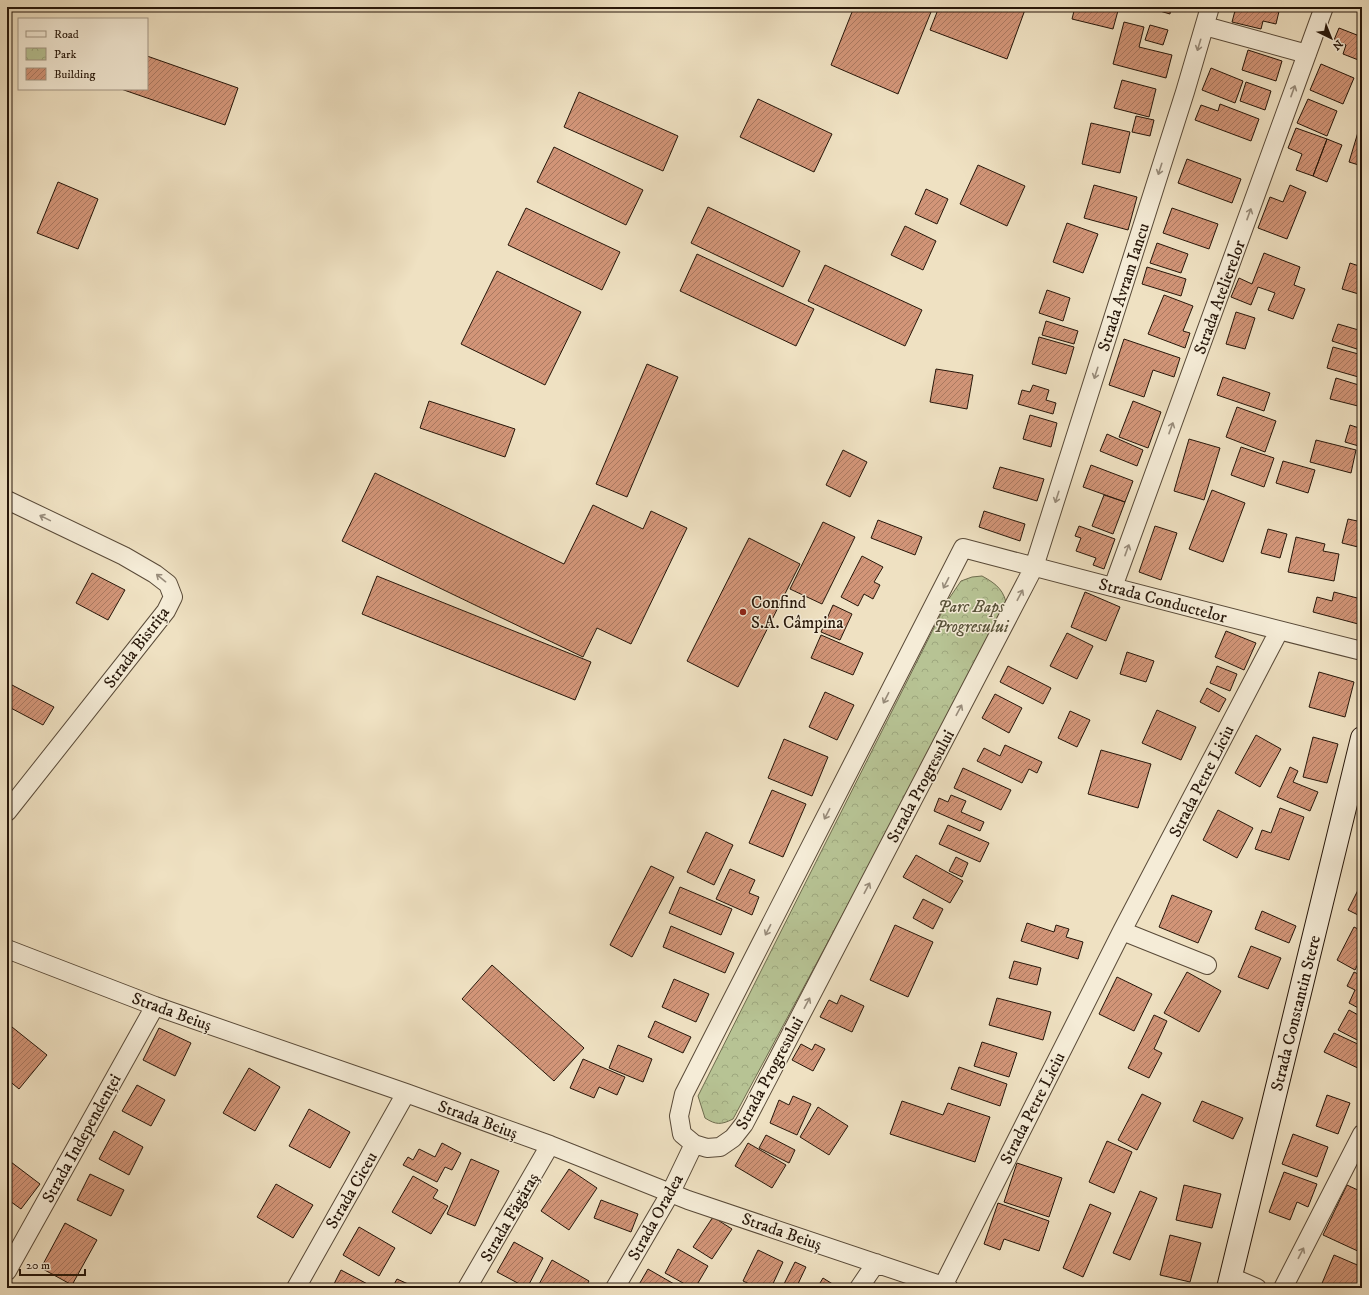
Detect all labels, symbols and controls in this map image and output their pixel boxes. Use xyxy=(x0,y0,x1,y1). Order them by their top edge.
legend xyxy=(18,18,148,90)
north arrow xyxy=(1311,18,1351,58)
text: Road xyxy=(54,27,79,42)
text: N xyxy=(1329,36,1345,53)
one-way arrow xyxy=(1195,38,1202,51)
text: Park xyxy=(54,47,76,62)
text: Building xyxy=(54,67,95,82)
one-way arrow xyxy=(1290,86,1298,98)
one-way arrow xyxy=(1156,162,1164,174)
one-way arrow xyxy=(1245,208,1253,220)
street label: Strada Avram Iancu xyxy=(1093,220,1155,354)
street label: Strada Atelierelor xyxy=(1189,237,1251,358)
one-way arrow xyxy=(1092,366,1099,379)
one-way arrow xyxy=(1168,421,1175,434)
one-way arrow xyxy=(1052,490,1060,502)
one-way arrow xyxy=(40,514,52,522)
one-way arrow xyxy=(1123,544,1131,556)
street label: Strada Conductelor xyxy=(1096,573,1230,629)
one-way arrow xyxy=(155,574,166,583)
one-way arrow xyxy=(941,576,949,588)
one-way arrow xyxy=(1016,589,1024,601)
place label: Confind S.A. Câmpina xyxy=(751,592,844,634)
park label: Parc Baps Progresului xyxy=(934,596,1010,638)
street label: Strada Bistrița xyxy=(99,602,175,693)
marker: Confind S.A. Câmpina xyxy=(738,607,748,617)
one-way arrow xyxy=(882,692,889,704)
one-way arrow xyxy=(956,704,964,716)
street label: Strada Petre Liciu xyxy=(1164,722,1240,841)
street label: Strada Progresului xyxy=(882,726,960,847)
one-way arrow xyxy=(823,808,830,820)
one-way arrow xyxy=(864,882,871,894)
one-way arrow xyxy=(764,924,771,936)
street label: Strada Constantin Stere xyxy=(1266,933,1326,1094)
street label: Strada Beiuș xyxy=(129,987,215,1037)
one-way arrow xyxy=(804,997,811,1009)
street label: Strada Progresului xyxy=(731,1013,809,1134)
street label: Strada Petre Liciu xyxy=(995,1049,1071,1168)
street label: Strada Independenței xyxy=(37,1070,126,1207)
street label: Strada Beiuș xyxy=(435,1095,521,1145)
street label: Strada Ciceu xyxy=(321,1148,383,1233)
street label: Strada Făgăraș xyxy=(476,1169,544,1266)
street label: Strada Oradea xyxy=(623,1170,689,1265)
street label: Strada Beiuș xyxy=(739,1208,825,1256)
one-way arrow xyxy=(1298,1248,1305,1260)
scale bar xyxy=(20,1251,85,1277)
text: 20 m xyxy=(26,1258,50,1273)

